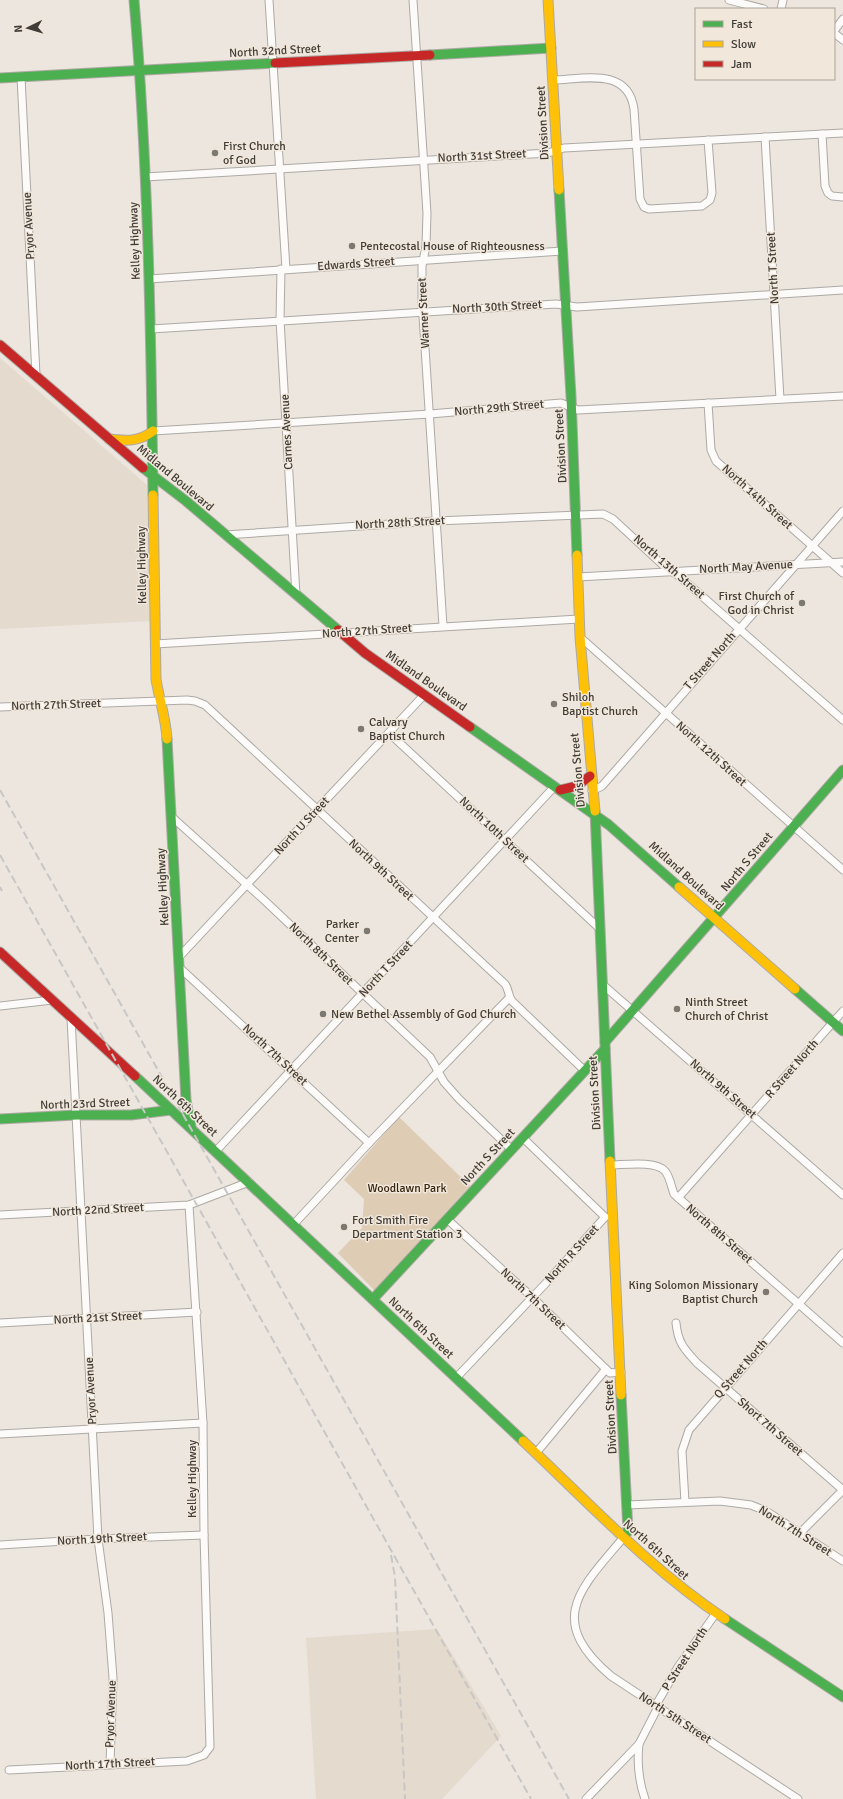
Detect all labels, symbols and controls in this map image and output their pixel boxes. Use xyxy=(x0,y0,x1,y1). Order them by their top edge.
north arrow xyxy=(8,8,48,48)
legend xyxy=(695,8,835,80)
text: Fast xyxy=(731,17,752,32)
text: N xyxy=(12,24,25,33)
text: Slow xyxy=(731,37,756,52)
street label: North 32nd Street xyxy=(229,41,321,61)
text: Jam xyxy=(731,57,752,72)
street label: Division Street xyxy=(534,85,552,161)
place label: First Church of God xyxy=(223,139,286,168)
street label: North 31st Street xyxy=(437,146,527,166)
marker: First Church of God xyxy=(210,148,220,158)
street label: Pryor Avenue xyxy=(20,192,38,260)
street label: Kelley Highway xyxy=(126,201,144,280)
street label: North T Street xyxy=(764,232,782,304)
place label: Pentecostal House of Righteousness xyxy=(360,239,545,254)
marker: Pentecostal House of Righteousness xyxy=(347,241,357,251)
street label: Edwards Street xyxy=(317,254,395,274)
street label: Warner Street xyxy=(415,277,433,349)
street label: North 30th Street xyxy=(452,297,542,317)
street label: Carnes Avenue xyxy=(278,394,296,470)
street label: North 29th Street xyxy=(453,397,545,419)
street label: Division Street xyxy=(552,408,570,484)
street label: Midland Boulevard xyxy=(133,441,217,515)
street label: North 14th Street xyxy=(719,461,795,533)
street label: North 28th Street xyxy=(355,513,445,533)
street label: Kelley Highway xyxy=(134,525,150,604)
street label: North 13th Street xyxy=(630,532,708,602)
street label: North May Avenue xyxy=(699,557,793,577)
place label: First Church of God in Christ xyxy=(718,589,795,618)
marker: First Church of God in Christ xyxy=(797,598,807,608)
street label: North 27th Street xyxy=(322,620,412,642)
street label: T Street North xyxy=(681,629,739,693)
street label: Midland Boulevard xyxy=(382,647,470,715)
place label: Shiloh Baptist Church xyxy=(562,690,638,719)
street label: North 27th Street xyxy=(11,696,101,714)
marker: Shiloh Baptist Church xyxy=(549,699,559,709)
place label: Calvary Baptist Church xyxy=(369,715,445,744)
street label: North 12th Street xyxy=(673,718,749,790)
marker: Calvary Baptist Church xyxy=(356,724,366,734)
street label: Division Street xyxy=(567,732,589,808)
street label: North U Street xyxy=(271,794,333,858)
street label: North 10th Street xyxy=(456,794,532,866)
street label: North S Street xyxy=(718,829,776,895)
street label: North 9th Street xyxy=(345,836,417,904)
street label: Midland Boulevard xyxy=(645,838,727,914)
street label: Kelley Highway xyxy=(153,847,173,926)
place label: Parker Center xyxy=(325,917,360,946)
street label: North 8th Street xyxy=(286,920,356,988)
marker: Parker Center xyxy=(362,926,372,936)
street label: North T Street xyxy=(356,937,416,1001)
place label: Ninth Street Church of Christ xyxy=(685,995,768,1024)
marker: Ninth Street Church of Christ xyxy=(672,1004,682,1014)
place label: New Bethel Assembly of God Church xyxy=(331,1007,516,1022)
marker: New Bethel Assembly of God Church xyxy=(318,1009,328,1019)
street label: North 7th Street xyxy=(239,1021,311,1089)
street label: R Street North xyxy=(762,1036,822,1102)
street label: Division Street xyxy=(586,1055,604,1131)
street label: North 9th Street xyxy=(687,1056,759,1122)
street label: North 6th Street xyxy=(149,1072,221,1140)
street label: North 23rd Street xyxy=(40,1095,130,1113)
street label: North S Street xyxy=(458,1125,518,1189)
park label: Woodlawn Park xyxy=(368,1181,446,1196)
street label: North 22nd Street xyxy=(52,1200,144,1220)
street label: North 8th Street xyxy=(683,1201,755,1267)
place label: Fort Smith Fire Department Station 3 xyxy=(352,1213,462,1242)
marker: Fort Smith Fire Department Station 3 xyxy=(339,1222,349,1232)
street label: North R Street xyxy=(542,1222,602,1286)
street label: North 7th Street xyxy=(497,1265,569,1333)
place label: King Solomon Missionary Baptist Church xyxy=(629,1278,758,1307)
marker: King Solomon Missionary Baptist Church xyxy=(761,1287,771,1297)
street label: North 6th Street xyxy=(385,1294,457,1362)
street label: North 21st Street xyxy=(53,1308,143,1328)
street label: Q Street North xyxy=(711,1336,771,1402)
street label: Pryor Avenue xyxy=(82,1357,100,1425)
street label: Division Street xyxy=(602,1379,620,1455)
street label: Short 7th Street xyxy=(734,1394,806,1460)
street label: Kelley Highway xyxy=(185,1440,200,1518)
street label: North 7th Street xyxy=(756,1502,834,1560)
street label: North 6th Street xyxy=(620,1516,692,1584)
street label: North 19th Street xyxy=(57,1529,147,1549)
street label: P Street North xyxy=(659,1624,711,1694)
street label: Pryor Avenue xyxy=(102,1680,120,1748)
street label: North 5th Street xyxy=(636,1689,714,1747)
street label: North 17th Street xyxy=(65,1754,155,1774)

